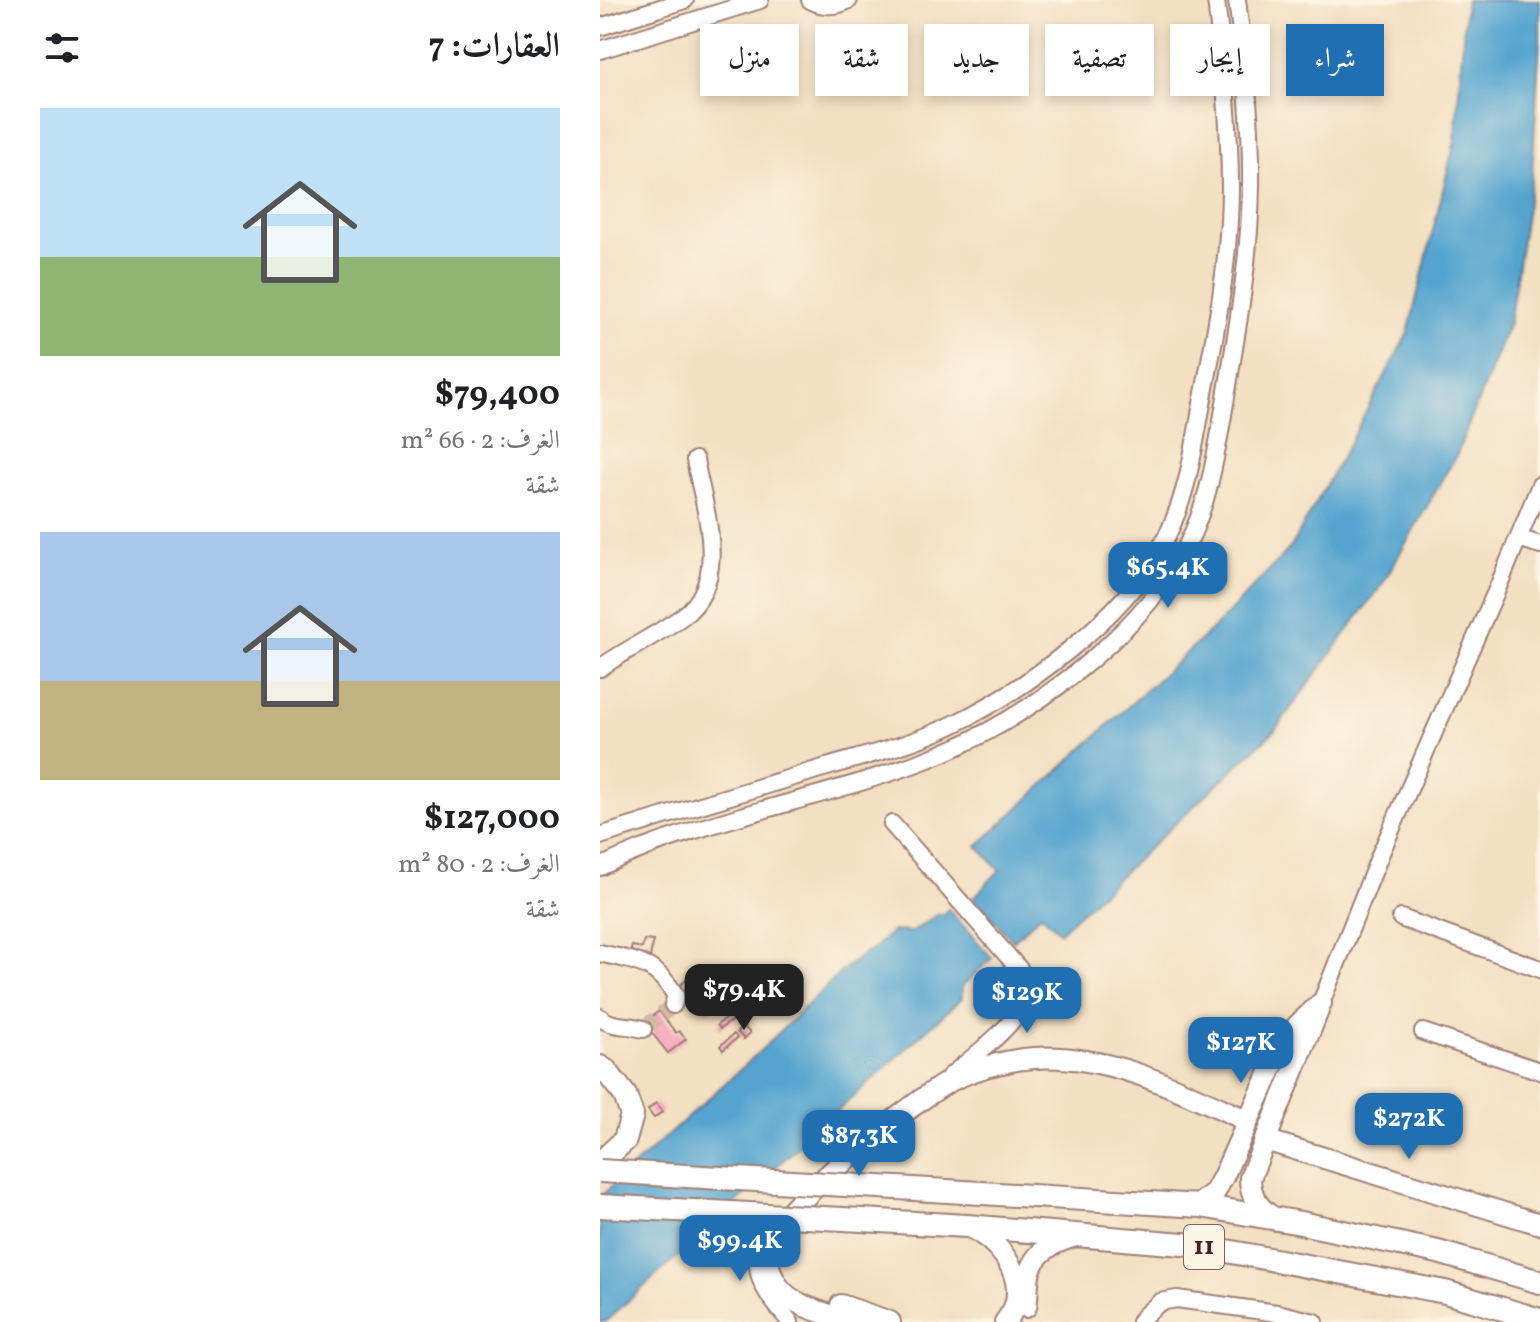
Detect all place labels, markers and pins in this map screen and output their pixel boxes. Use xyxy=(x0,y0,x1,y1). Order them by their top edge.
pin: $65.4K xyxy=(1103,542,1233,610)
pin: $79.4K xyxy=(679,964,809,1032)
pin: $129K xyxy=(971,967,1083,1035)
pin: $127K xyxy=(1185,1017,1297,1085)
pin: $272K xyxy=(1353,1093,1465,1161)
pin: $87.3K xyxy=(794,1110,924,1178)
pin: $99.4K xyxy=(675,1215,805,1283)

